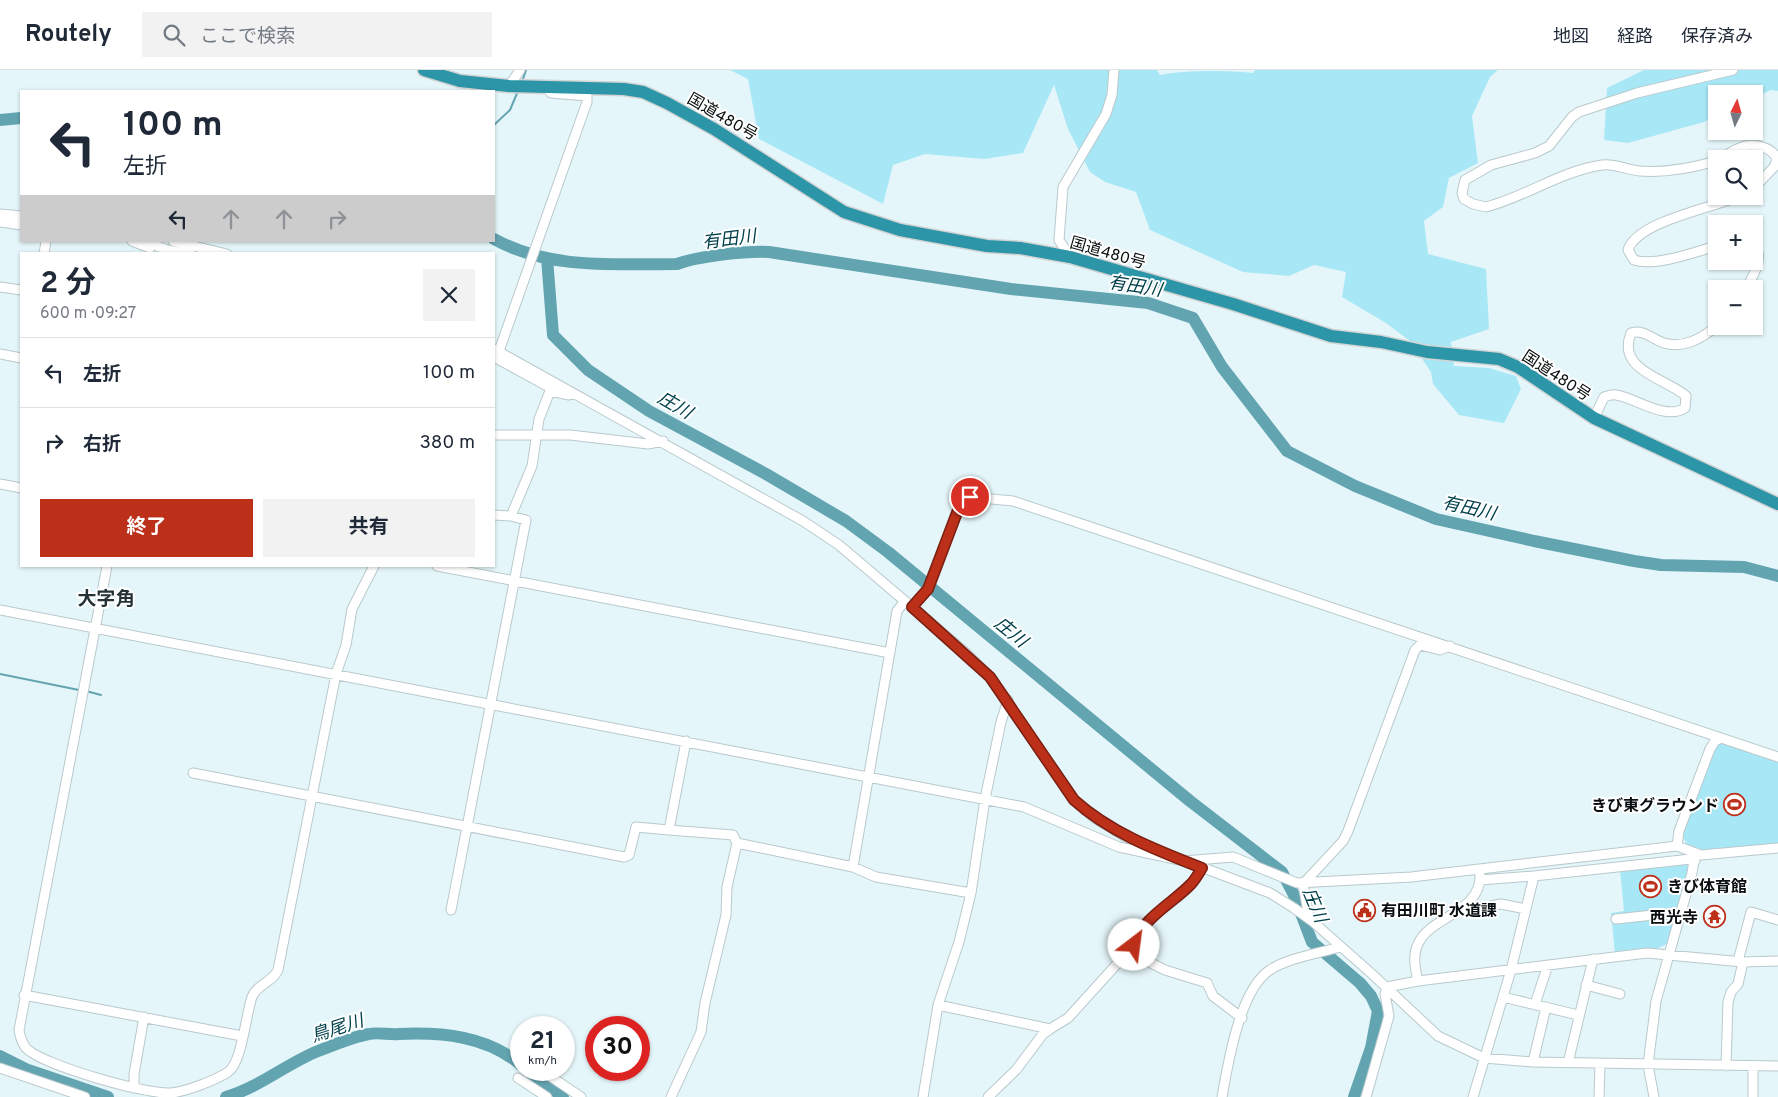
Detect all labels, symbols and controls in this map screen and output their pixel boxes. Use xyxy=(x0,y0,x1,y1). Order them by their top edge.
search box xyxy=(142,12,492,57)
text: Routely xyxy=(25,20,112,50)
icon: search xyxy=(160,21,188,49)
text: ここで検索 xyxy=(200,25,295,49)
text: 地図 xyxy=(1553,26,1589,49)
text: 経路 xyxy=(1617,26,1653,49)
text: 保存済み xyxy=(1681,26,1753,49)
north arrow xyxy=(1708,85,1762,140)
map controls xyxy=(1708,85,1763,335)
street label: 国道480号 xyxy=(683,90,761,146)
text: 100 m xyxy=(123,104,223,148)
icon: left xyxy=(40,110,105,175)
button: search xyxy=(1708,150,1763,205)
text: 左折 xyxy=(123,154,167,181)
icon: left xyxy=(164,205,192,233)
icon: ahead xyxy=(217,205,245,233)
icon: ahead xyxy=(270,205,298,233)
icon: right xyxy=(323,205,351,233)
button: + xyxy=(1708,215,1763,270)
water label: 有田川 xyxy=(701,226,759,255)
street label: 国道480号 xyxy=(1067,234,1148,274)
text: 2 分 xyxy=(40,266,96,303)
button: close xyxy=(423,269,475,321)
water label: 有田川 xyxy=(1106,272,1165,303)
button: − xyxy=(1708,280,1763,335)
text: 600 m · 09:27 xyxy=(40,304,136,324)
street label: 国道480号 xyxy=(1518,347,1594,406)
icon: left xyxy=(40,359,68,387)
text: 100 m xyxy=(423,361,475,385)
text: 左折 xyxy=(83,363,121,387)
water label: 庄川 xyxy=(653,387,697,426)
icon: right xyxy=(40,429,68,457)
text: 380 m xyxy=(419,431,475,455)
text: 右折 xyxy=(83,433,121,457)
pin xyxy=(949,476,991,518)
icon: arrive xyxy=(956,483,984,511)
water label: 有田川 xyxy=(1440,492,1500,527)
button: 終了 xyxy=(40,499,253,557)
button: 共有 xyxy=(263,499,475,557)
district label: 大字角 xyxy=(77,588,135,612)
water label: 庄川 xyxy=(989,613,1033,655)
sports icon: きび東グラウンド xyxy=(1723,793,1747,817)
place label: きび東グラウンド xyxy=(1591,796,1719,817)
sports icon: きび体育館 xyxy=(1639,874,1663,898)
place label: きび体育館 xyxy=(1667,878,1747,898)
water label: 庄川 xyxy=(1296,885,1332,928)
public building icon: 有田川町 水道課 xyxy=(1353,898,1377,922)
place label: 有田川町 水道課 xyxy=(1381,902,1497,922)
temple icon: 西光寺 xyxy=(1702,905,1726,929)
place label: 西光寺 xyxy=(1650,909,1698,929)
position arrow xyxy=(1107,918,1159,970)
water label: 鳥尾川 xyxy=(308,1010,369,1049)
speed limit sign: 30 xyxy=(585,1016,650,1081)
text: 21 xyxy=(530,1026,555,1058)
text: km/h xyxy=(528,1053,557,1069)

